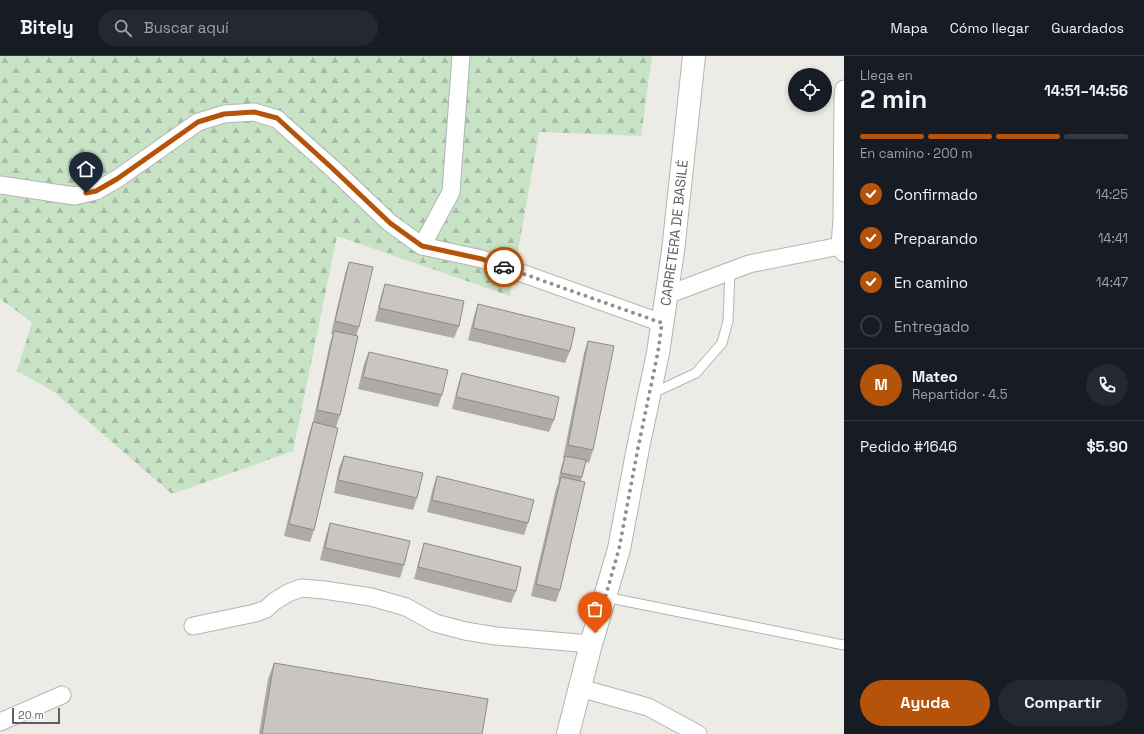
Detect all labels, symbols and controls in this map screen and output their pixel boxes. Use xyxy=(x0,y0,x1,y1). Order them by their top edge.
search box xyxy=(98,10,378,46)
text: Bitely xyxy=(20,15,74,40)
icon: search xyxy=(112,17,134,39)
text: Buscar aquí xyxy=(144,18,229,37)
text: Mapa xyxy=(891,19,928,37)
text: Cómo llegar xyxy=(950,19,1029,37)
text: Guardados xyxy=(1051,19,1124,37)
text: Llega en xyxy=(860,67,913,84)
map controls xyxy=(788,68,832,112)
button: locate xyxy=(788,68,832,112)
text: 14:51–14:56 xyxy=(1044,81,1128,100)
text: 2 min xyxy=(860,82,927,116)
text: En camino · 200 m xyxy=(860,145,972,162)
pin xyxy=(69,152,103,193)
icon: home xyxy=(75,158,97,180)
street label: CARRETERA DE BASILÉ xyxy=(656,159,692,307)
icon: check xyxy=(860,183,882,205)
text: Confirmado xyxy=(894,185,978,204)
text: 14:25 xyxy=(1096,186,1128,203)
icon: check xyxy=(860,227,882,249)
text: Preparando xyxy=(894,229,978,248)
text: 14:41 xyxy=(1098,230,1128,247)
courier xyxy=(484,247,524,287)
icon: car xyxy=(493,256,515,278)
icon: check xyxy=(860,271,882,293)
text: En camino xyxy=(894,273,968,292)
text: 14:47 xyxy=(1096,274,1128,291)
text: Entregado xyxy=(894,317,970,336)
button: phone xyxy=(1086,364,1128,406)
text: Mateo xyxy=(912,367,958,386)
text: M xyxy=(874,375,888,394)
text: Repartidor · 4.5 xyxy=(912,386,1007,403)
text: Pedido #1646 xyxy=(860,437,957,456)
text: $5.90 xyxy=(1086,437,1128,456)
pin xyxy=(578,592,612,633)
icon: bag xyxy=(584,598,606,620)
button: Ayuda xyxy=(860,680,990,726)
button: Compartir xyxy=(998,680,1128,726)
scale bar xyxy=(12,706,60,725)
text: 20 m xyxy=(18,708,44,722)

